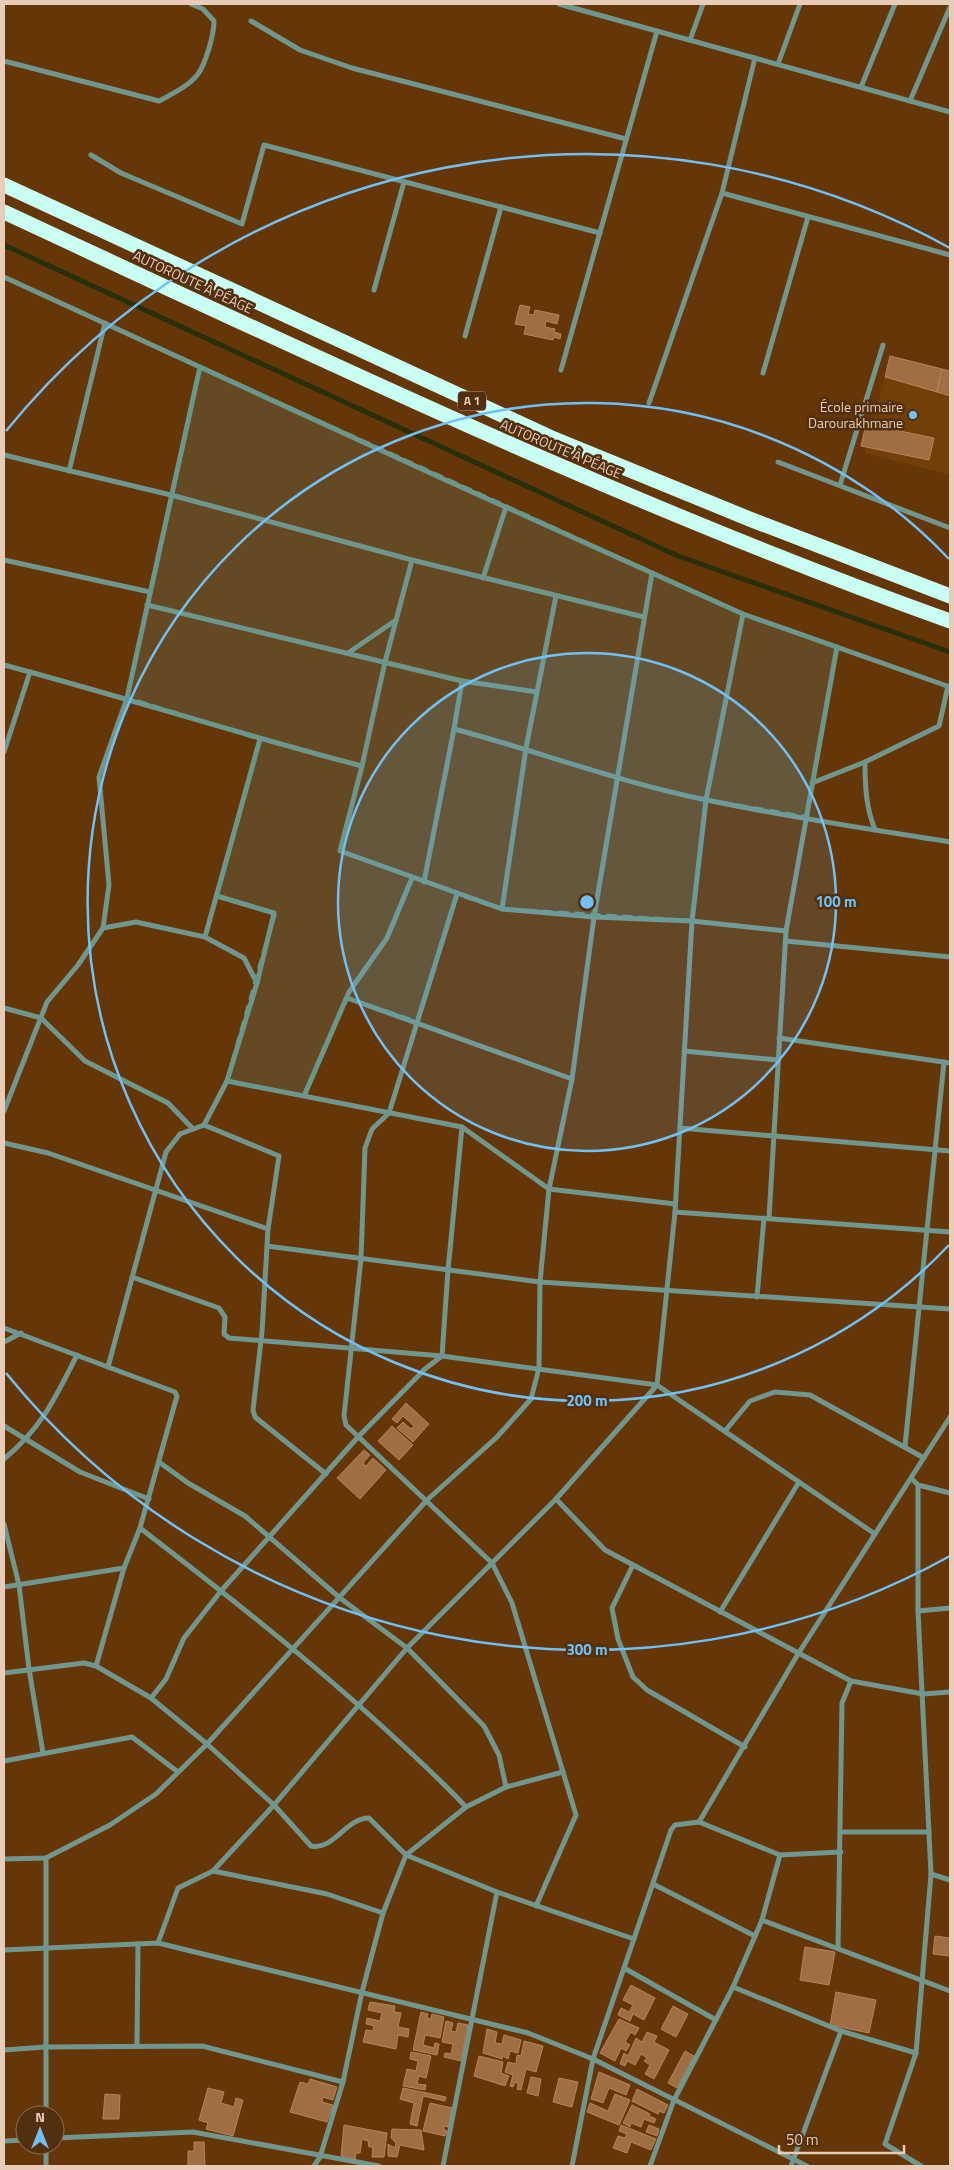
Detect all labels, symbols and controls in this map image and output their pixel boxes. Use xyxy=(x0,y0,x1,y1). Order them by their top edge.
street label: AUTOROUTE À PÉAGE xyxy=(130,244,257,319)
road number: A 1 xyxy=(458,392,486,411)
place label: École primaire Darourakhmane xyxy=(808,396,903,433)
marker: École primaire Darourakhmane xyxy=(907,409,919,421)
street label: AUTOROUTE À PÉAGE xyxy=(497,413,626,484)
text: 100 m xyxy=(815,890,857,913)
centre of rings xyxy=(578,893,596,911)
text: 200 m xyxy=(566,1389,608,1412)
text: 300 m xyxy=(566,1638,608,1661)
north arrow xyxy=(15,2105,65,2155)
text: N xyxy=(35,2106,45,2127)
scale bar xyxy=(779,2122,904,2154)
text: 50 m xyxy=(786,2128,819,2151)

